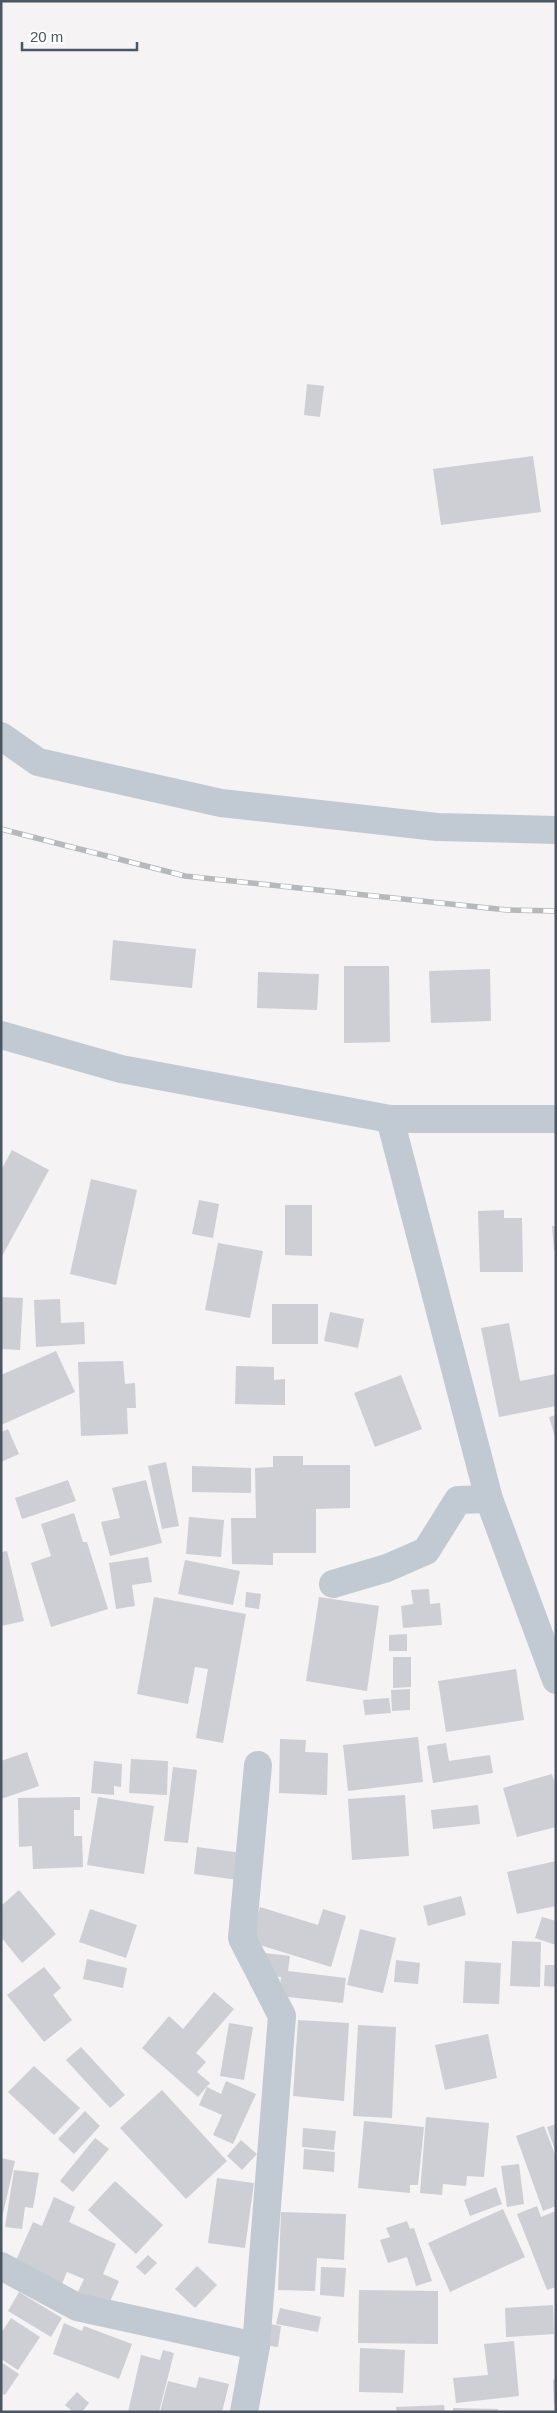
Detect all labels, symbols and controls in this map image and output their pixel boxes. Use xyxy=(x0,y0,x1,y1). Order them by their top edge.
scale bar xyxy=(22,20,138,52)
text: 20 m xyxy=(30,28,63,45)

